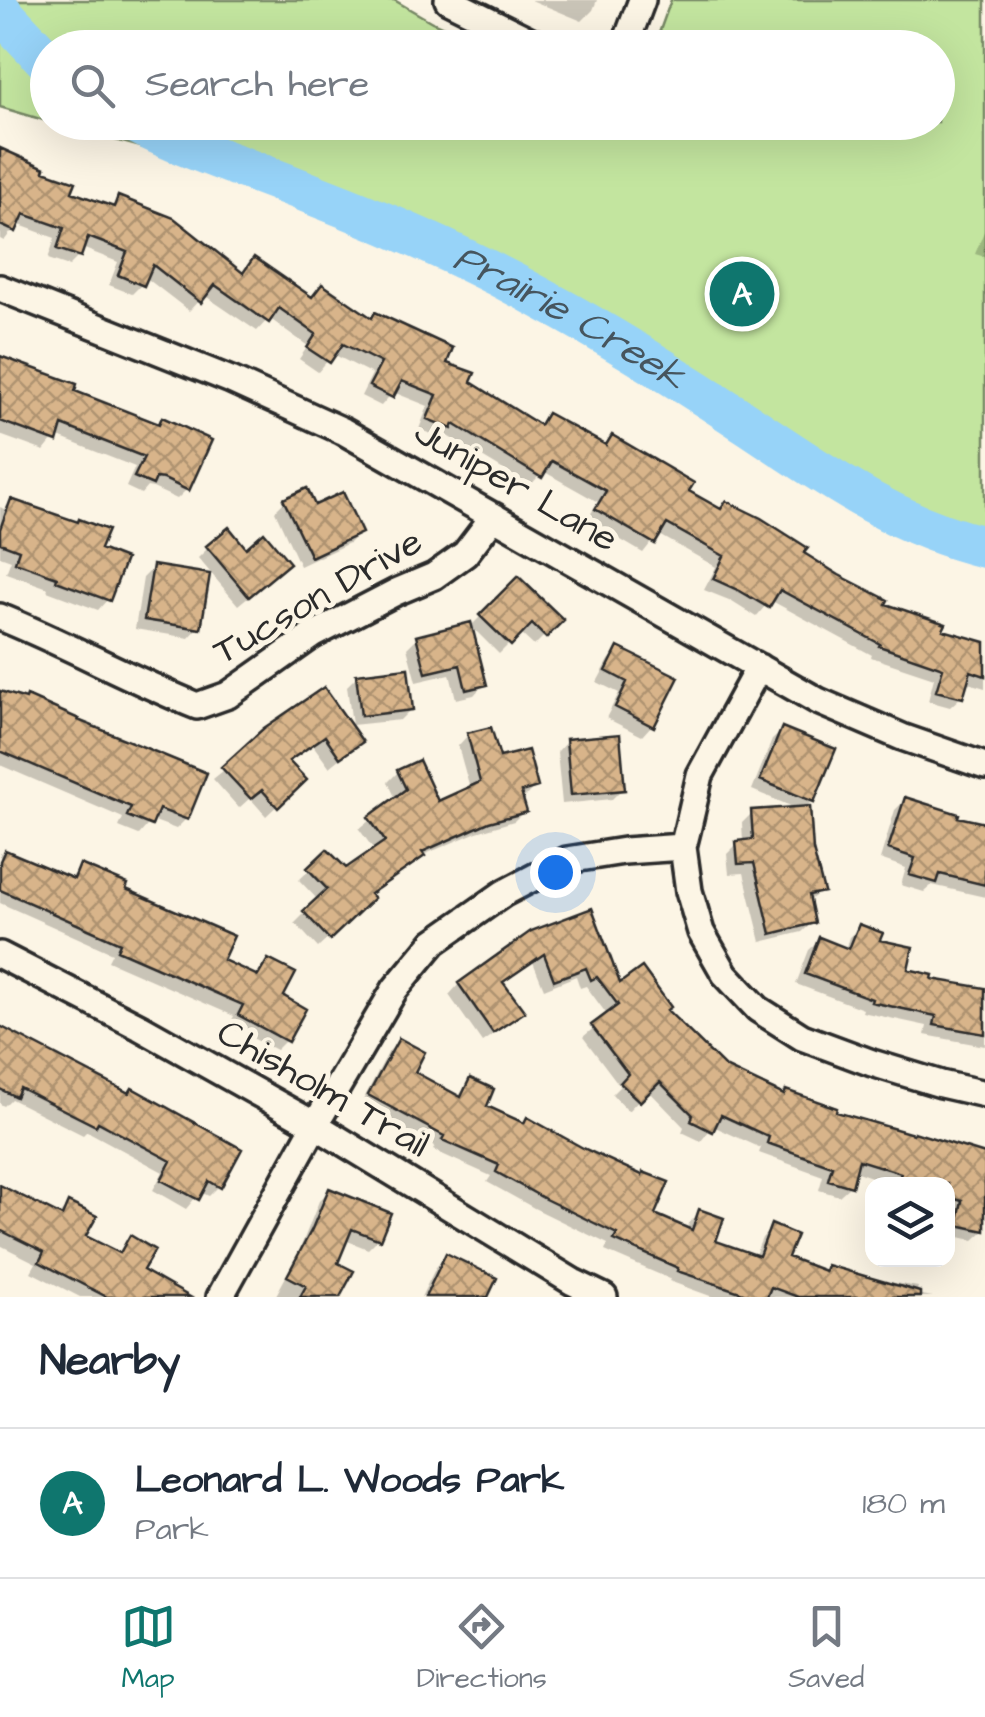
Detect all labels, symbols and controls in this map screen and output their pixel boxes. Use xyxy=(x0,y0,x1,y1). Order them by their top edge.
search box xyxy=(30,30,955,140)
icon: search xyxy=(65,58,120,113)
text: Search here xyxy=(145,59,369,111)
water label: Prairie Creek xyxy=(444,231,697,405)
pin: A xyxy=(710,256,774,332)
street label: Juniper Lane xyxy=(405,407,627,565)
street label: Tucson Drive xyxy=(204,516,432,678)
your location xyxy=(530,847,581,898)
street label: Chisholm Trail xyxy=(207,1007,439,1171)
map controls xyxy=(865,1177,955,1267)
button: layers xyxy=(865,1177,955,1267)
text: Nearby xyxy=(40,1333,180,1391)
text: Leonard L. Woods Park xyxy=(135,1455,564,1507)
text: A xyxy=(62,1481,83,1526)
text: 180 m xyxy=(862,1481,945,1526)
text: Park xyxy=(135,1507,209,1552)
tab: Map xyxy=(121,1599,176,1698)
tab: Directions xyxy=(417,1599,547,1698)
tab: Saved xyxy=(788,1599,864,1698)

